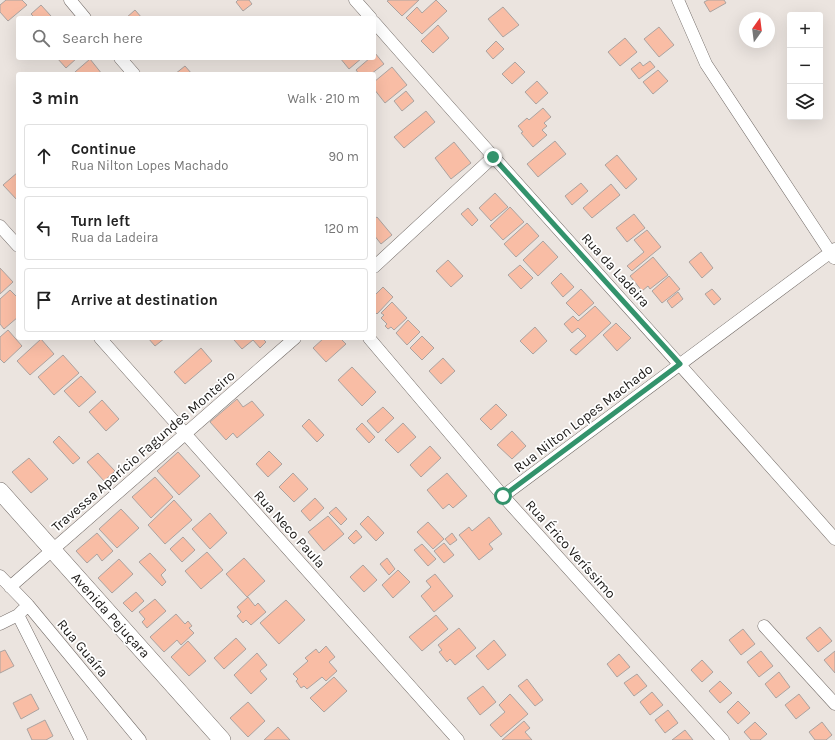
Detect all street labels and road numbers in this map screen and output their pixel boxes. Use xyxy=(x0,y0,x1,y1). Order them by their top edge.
street label: Rua da Ladeira xyxy=(578,230,653,311)
street label: Rua Nilton Lopes Machado xyxy=(510,361,656,476)
street label: Travessa Aparício Fagundes Monteiro xyxy=(48,367,238,536)
street label: Rua Neco Paula xyxy=(250,487,329,572)
street label: Rua Érico Veríssimo xyxy=(522,496,620,602)
street label: Avenida Pejuçara xyxy=(68,569,154,662)
street label: Rua Guaíra xyxy=(54,616,112,681)

